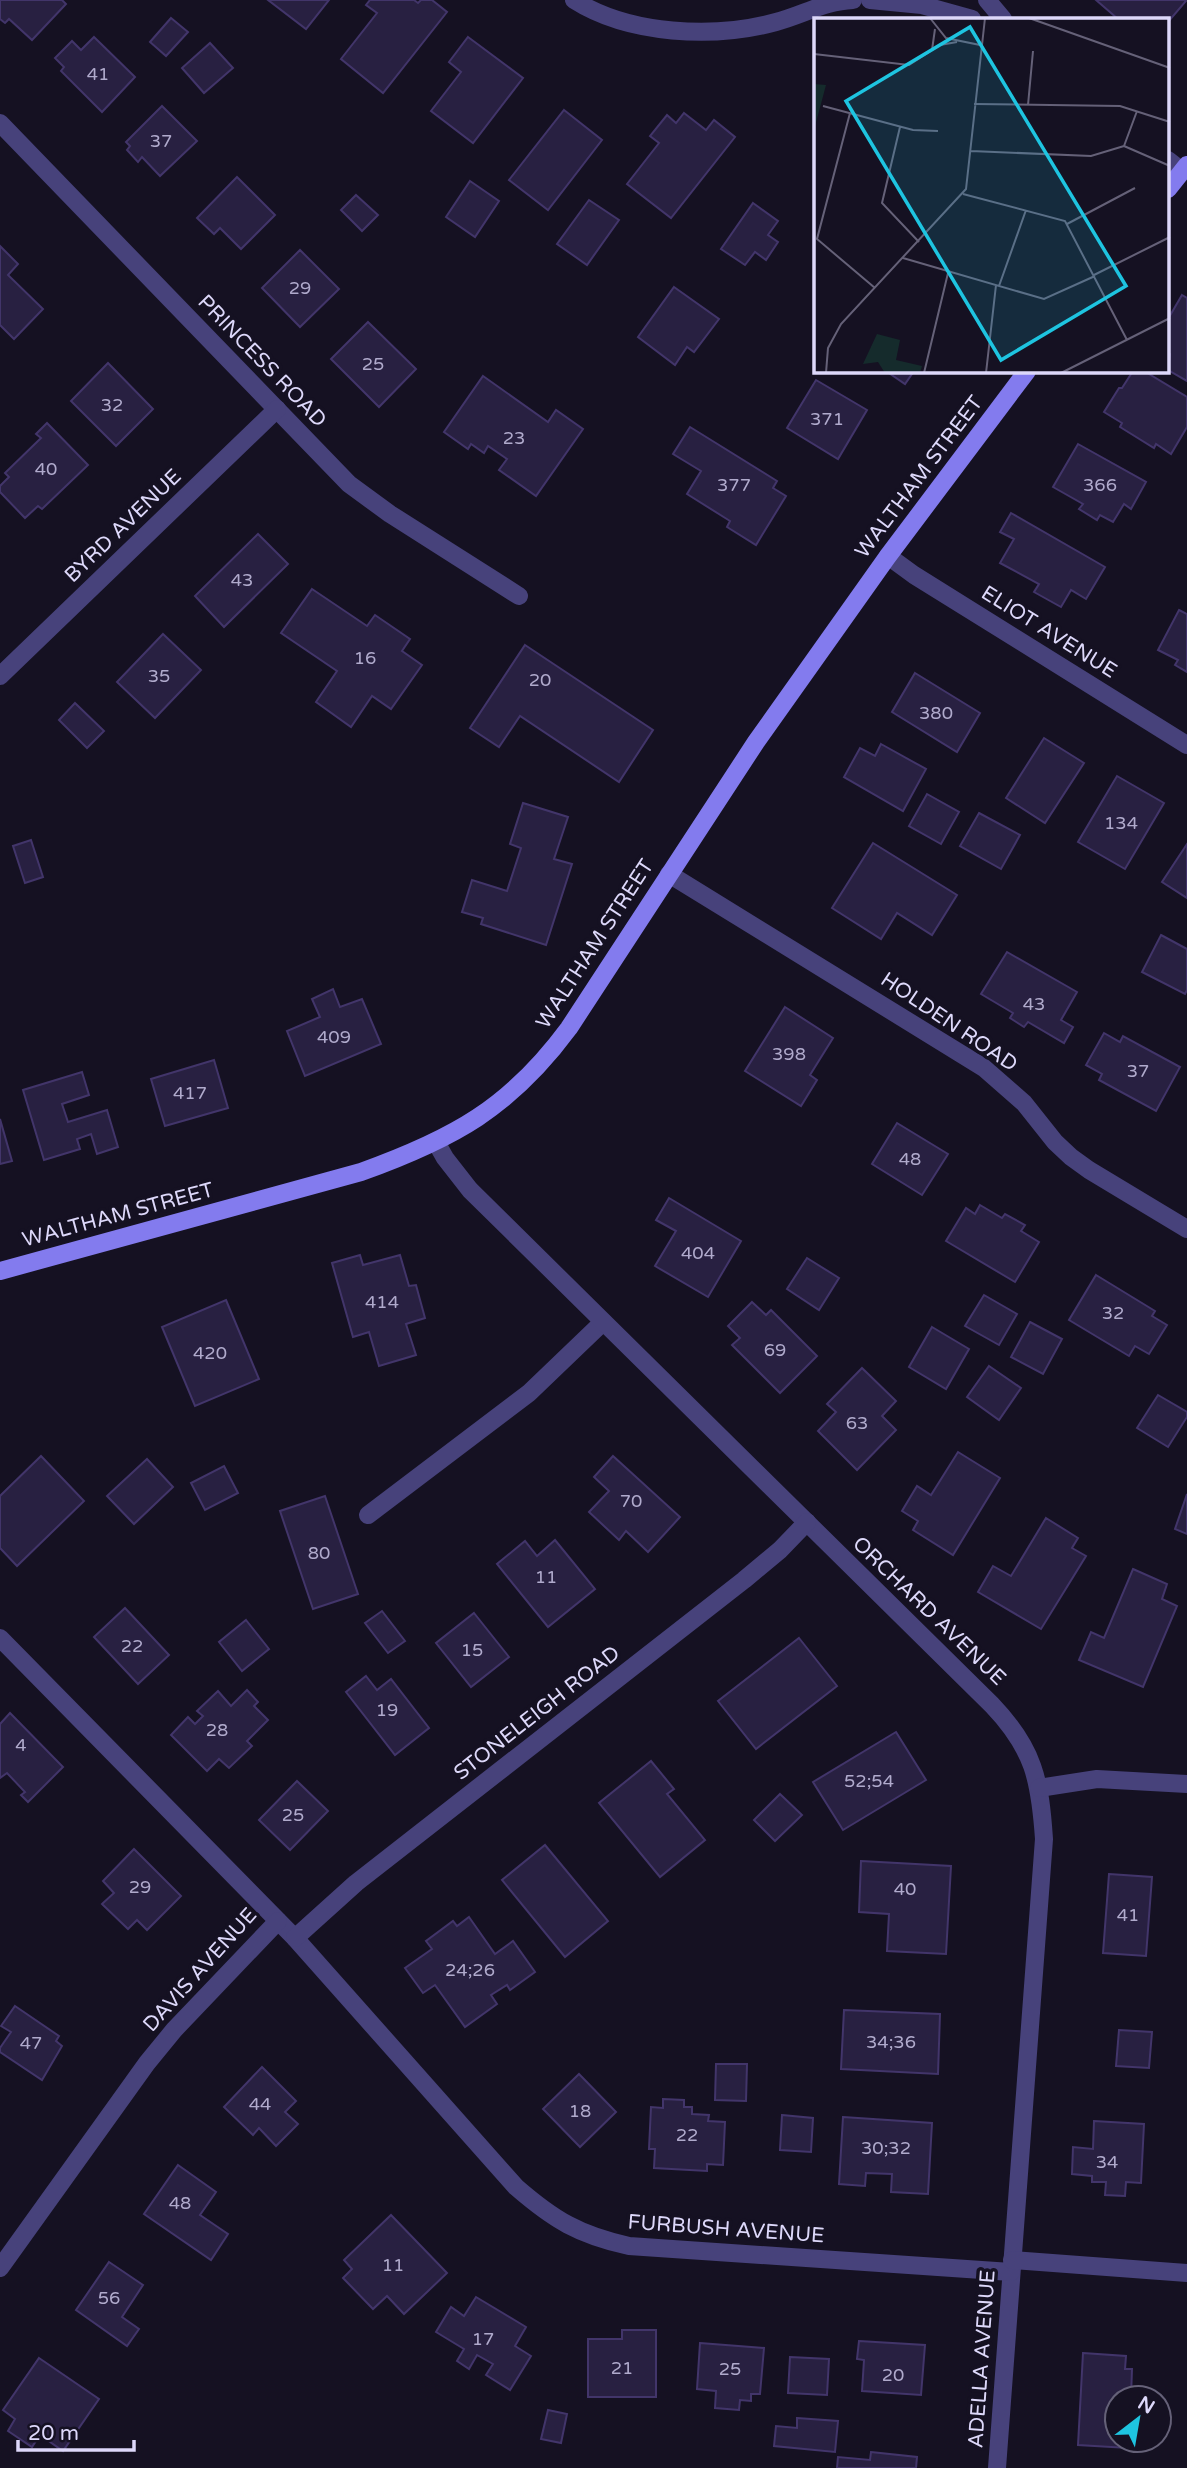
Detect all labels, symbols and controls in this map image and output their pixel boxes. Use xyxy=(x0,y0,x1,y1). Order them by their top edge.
inset map xyxy=(814,18,1170,373)
house number: 41 xyxy=(87,63,109,85)
house number: 37 xyxy=(150,130,172,152)
house number: 29 xyxy=(289,277,311,299)
street label: PRINCESS ROAD xyxy=(192,290,332,432)
house number: 25 xyxy=(362,353,384,375)
street label: WALTHAM STREET xyxy=(850,391,988,563)
house number: 32 xyxy=(101,394,123,416)
house number: 371 xyxy=(810,408,844,430)
house number: 23 xyxy=(503,427,525,449)
house number: 40 xyxy=(35,458,57,480)
street label: BYRD AVENUE xyxy=(59,464,187,588)
house number: 377 xyxy=(717,474,751,496)
house number: 366 xyxy=(1083,474,1117,496)
house number: 43 xyxy=(231,569,253,591)
street label: ELIOT AVENUE xyxy=(977,580,1121,684)
house number: 16 xyxy=(354,647,376,669)
house number: 35 xyxy=(148,665,170,687)
house number: 20 xyxy=(529,669,551,691)
house number: 380 xyxy=(919,702,953,724)
house number: 134 xyxy=(1104,812,1138,834)
street label: WALTHAM STREET xyxy=(531,854,659,1033)
street label: HOLDEN ROAD xyxy=(876,967,1022,1077)
house number: 43 xyxy=(1023,993,1045,1015)
house number: 409 xyxy=(317,1026,351,1048)
house number: 398 xyxy=(772,1043,806,1065)
house number: 37 xyxy=(1127,1060,1149,1082)
house number: 417 xyxy=(173,1082,207,1104)
house number: 48 xyxy=(899,1148,921,1170)
street label: WALTHAM STREET xyxy=(20,1177,217,1253)
house number: 404 xyxy=(681,1242,715,1264)
house number: 414 xyxy=(365,1291,399,1313)
house number: 32 xyxy=(1102,1302,1124,1324)
house number: 69 xyxy=(764,1339,786,1361)
house number: 420 xyxy=(193,1342,227,1364)
house number: 63 xyxy=(846,1412,868,1434)
house number: 70 xyxy=(620,1490,642,1512)
street label: ORCHARD AVENUE xyxy=(847,1531,1011,1691)
house number: 80 xyxy=(308,1542,330,1564)
house number: 11 xyxy=(535,1566,557,1588)
house number: 22 xyxy=(121,1635,143,1657)
house number: 15 xyxy=(461,1639,483,1661)
street label: STONELEIGH ROAD xyxy=(449,1640,625,1786)
house number: 19 xyxy=(376,1699,398,1721)
house number: 28 xyxy=(206,1719,228,1741)
house number: 4 xyxy=(15,1734,27,1756)
house number: 52;54 xyxy=(844,1770,894,1792)
house number: 25 xyxy=(282,1804,304,1826)
house number: 29 xyxy=(129,1876,151,1898)
house number: 40 xyxy=(894,1878,916,1900)
street label: DAVIS AVENUE xyxy=(138,1903,262,2037)
house number: 41 xyxy=(1117,1904,1139,1926)
house number: 24;26 xyxy=(445,1959,495,1981)
house number: 34;36 xyxy=(866,2031,916,2053)
house number: 47 xyxy=(20,2032,42,2054)
house number: 44 xyxy=(249,2093,271,2115)
house number: 18 xyxy=(569,2100,591,2122)
house number: 22 xyxy=(676,2124,698,2146)
house number: 30;32 xyxy=(861,2137,911,2159)
house number: 34 xyxy=(1096,2151,1118,2173)
house number: 48 xyxy=(169,2192,191,2214)
street label: FURBUSH AVENUE xyxy=(627,2210,825,2248)
house number: 11 xyxy=(382,2254,404,2276)
street label: ADELLA AVENUE xyxy=(963,2269,1001,2449)
house number: 56 xyxy=(98,2287,120,2309)
house number: 17 xyxy=(472,2328,494,2350)
house number: 21 xyxy=(611,2357,633,2379)
house number: 25 xyxy=(719,2358,741,2380)
house number: 20 xyxy=(882,2364,904,2386)
north arrow xyxy=(1103,2384,1173,2454)
text: N xyxy=(1134,2392,1158,2419)
scale bar xyxy=(18,2408,133,2452)
text: 20 m xyxy=(28,2421,79,2446)

